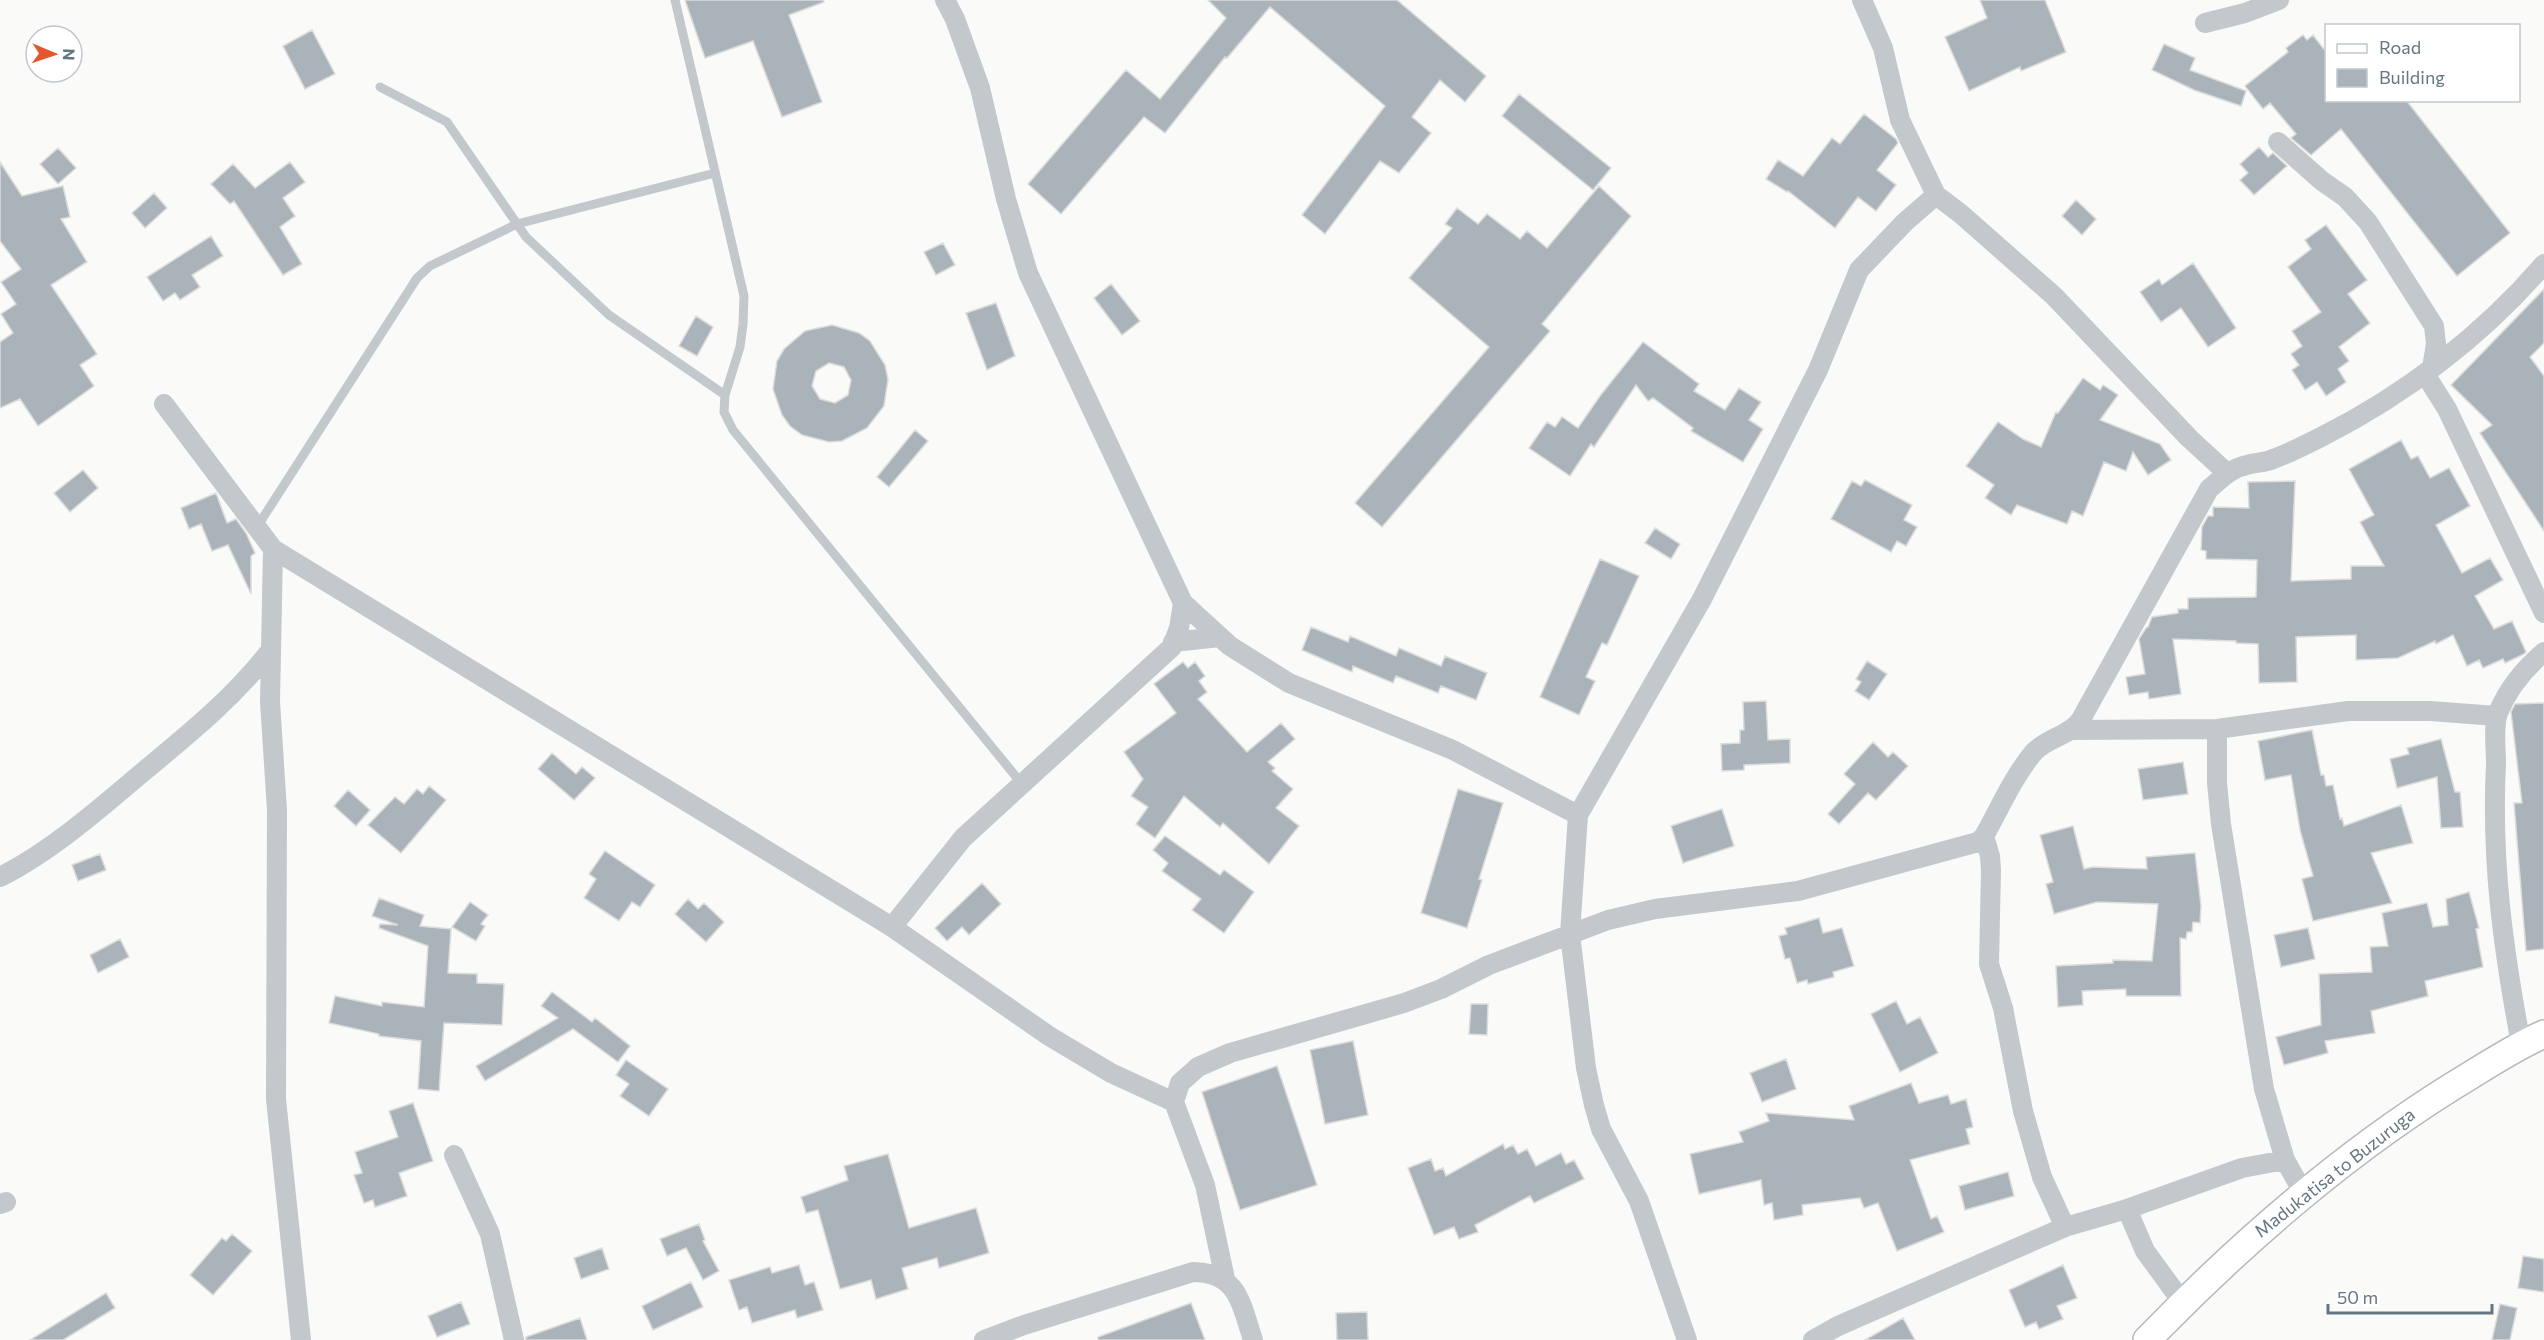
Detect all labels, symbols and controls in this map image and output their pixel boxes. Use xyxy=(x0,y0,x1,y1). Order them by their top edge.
north arrow xyxy=(24,24,84,84)
legend xyxy=(2325,24,2520,102)
text: Road xyxy=(2379,36,2421,58)
text: N xyxy=(60,48,79,61)
text: Building xyxy=(2379,66,2445,88)
street label: Madukatisa to Buzuruga xyxy=(2250,1103,2419,1242)
scale bar xyxy=(2328,1277,2492,1315)
text: 50 m xyxy=(2337,1286,2378,1308)

